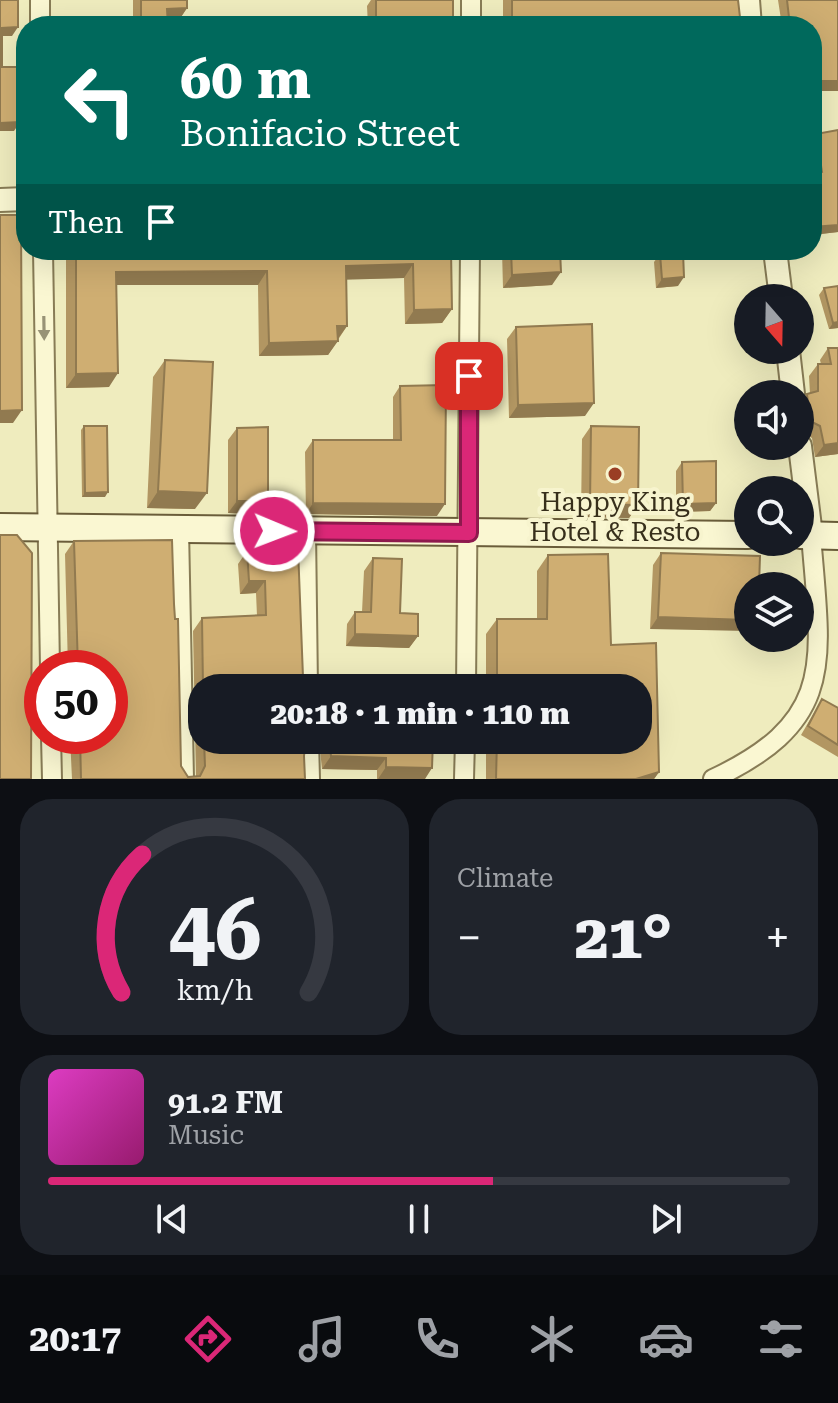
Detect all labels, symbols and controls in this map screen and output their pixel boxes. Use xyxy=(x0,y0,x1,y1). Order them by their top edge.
text: 60 m xyxy=(180,46,311,112)
icon: left xyxy=(48,48,152,152)
text: Bonifacio Street xyxy=(180,113,460,155)
icon: arrive xyxy=(139,200,183,244)
text: Then xyxy=(48,205,123,240)
north arrow xyxy=(734,284,814,364)
map controls xyxy=(734,284,814,652)
one-way arrow xyxy=(38,316,50,341)
pin xyxy=(435,342,503,410)
icon: arrive xyxy=(447,354,491,398)
button: sound xyxy=(734,380,814,460)
marker: Happy King Hotel & Resto xyxy=(606,465,624,483)
button: search xyxy=(734,476,814,556)
place label: Happy King Hotel & Resto xyxy=(529,487,701,547)
position arrow xyxy=(232,489,316,573)
button: layers xyxy=(734,572,814,652)
speed limit sign: 50 xyxy=(24,650,128,754)
text: 20:18 · 1 min · 110 m xyxy=(270,696,570,731)
text: Climate xyxy=(457,863,553,893)
text: 46 xyxy=(168,882,261,979)
text: 21° xyxy=(575,902,672,973)
text: − xyxy=(457,912,482,964)
text: + xyxy=(765,912,790,964)
text: km/h xyxy=(176,973,253,1007)
text: 91.2 FM xyxy=(168,1085,283,1120)
text: Music xyxy=(168,1120,244,1150)
icon: previous xyxy=(150,1197,194,1241)
icon: pause xyxy=(397,1197,441,1241)
icon: next xyxy=(644,1197,688,1241)
icon: directions xyxy=(180,1311,236,1367)
icon: music xyxy=(294,1311,350,1367)
icon: phone xyxy=(409,1311,465,1367)
icon: climate xyxy=(524,1311,580,1367)
icon: car xyxy=(638,1311,694,1367)
icon: filters xyxy=(753,1311,809,1367)
text: 20:17 xyxy=(29,1318,121,1360)

